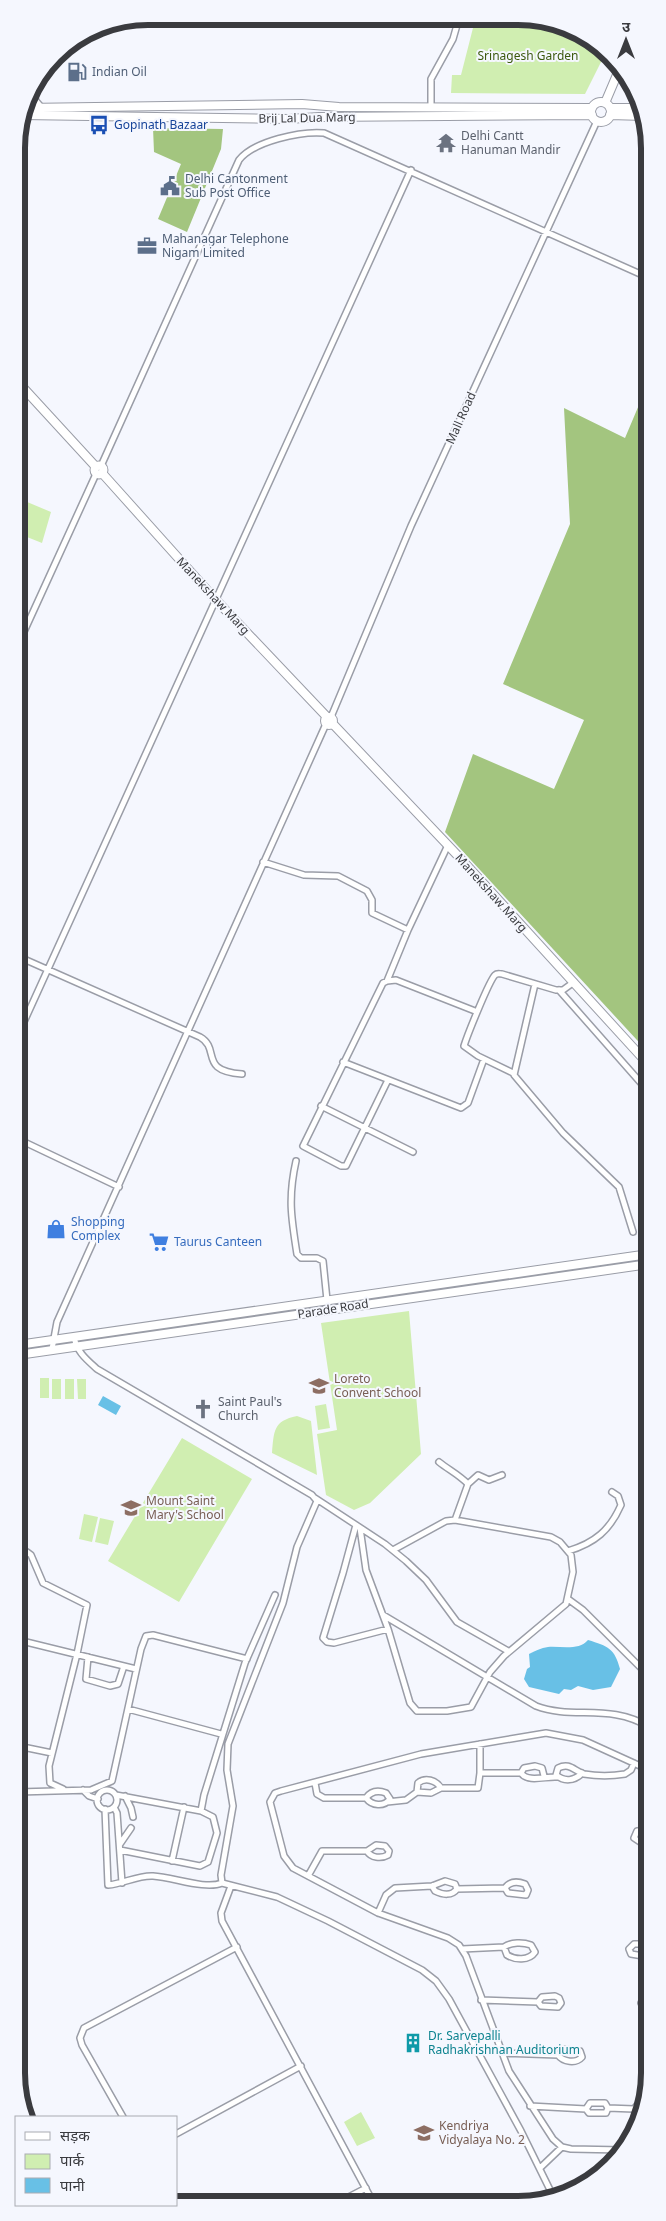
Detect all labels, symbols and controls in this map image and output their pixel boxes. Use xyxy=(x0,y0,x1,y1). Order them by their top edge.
north arrow xyxy=(601,15,651,65)
text: उ xyxy=(622,17,631,36)
park label: Srinagesh Garden xyxy=(478,47,578,64)
fuel station icon: Indian Oil xyxy=(66,61,88,83)
place label: Indian Oil xyxy=(92,63,147,80)
street label: Brij Lal Dua Marg xyxy=(258,108,356,127)
bus stop icon: Gopinath Bazaar xyxy=(88,114,110,136)
place label: Gopinath Bazaar xyxy=(114,116,208,133)
place label: Delhi Cantt Hanuman Mandir xyxy=(461,127,560,158)
temple icon: Delhi Cantt Hanuman Mandir xyxy=(435,132,457,154)
place label: Delhi Cantonment Sub Post Office xyxy=(185,170,288,201)
public building icon: Delhi Cantonment Sub Post Office xyxy=(159,175,181,197)
place label: Mahanagar Telephone Nigam Limited xyxy=(162,230,289,261)
office icon: Mahanagar Telephone Nigam Limited xyxy=(136,235,158,257)
street label: Mall Road xyxy=(441,389,480,447)
street label: Manekshaw Marg xyxy=(173,553,254,638)
street label: Manekshaw Marg xyxy=(451,850,531,936)
place label: Shopping Complex xyxy=(71,1213,125,1244)
shop icon: Shopping Complex xyxy=(45,1218,67,1240)
supermarket icon: Taurus Canteen xyxy=(148,1231,170,1253)
place label: Taurus Canteen xyxy=(174,1233,262,1250)
street label: Parade Road xyxy=(296,1295,370,1322)
place label: Loreto Convent School xyxy=(334,1370,421,1401)
school or university icon: Loreto Convent School xyxy=(308,1375,330,1397)
place label: Saint Paul's Church xyxy=(218,1393,282,1424)
church icon: Saint Paul's Church xyxy=(192,1398,214,1420)
place label: Mount Saint Mary's School xyxy=(146,1492,224,1523)
school or university icon: Mount Saint Mary's School xyxy=(120,1497,142,1519)
place label: Dr. Sarvepalli Radhakrishnan Auditorium xyxy=(428,2027,580,2058)
building icon: Dr. Sarvepalli Radhakrishnan Auditorium xyxy=(402,2032,424,2054)
legend xyxy=(15,2116,178,2206)
place label: Kendriya Vidyalaya No. 2 xyxy=(439,2117,525,2148)
school or university icon: Kendriya Vidyalaya No. 2 xyxy=(413,2122,435,2144)
text: सड़क xyxy=(60,2125,90,2145)
text: पार्क xyxy=(60,2150,84,2170)
text: पानी xyxy=(60,2175,86,2195)

